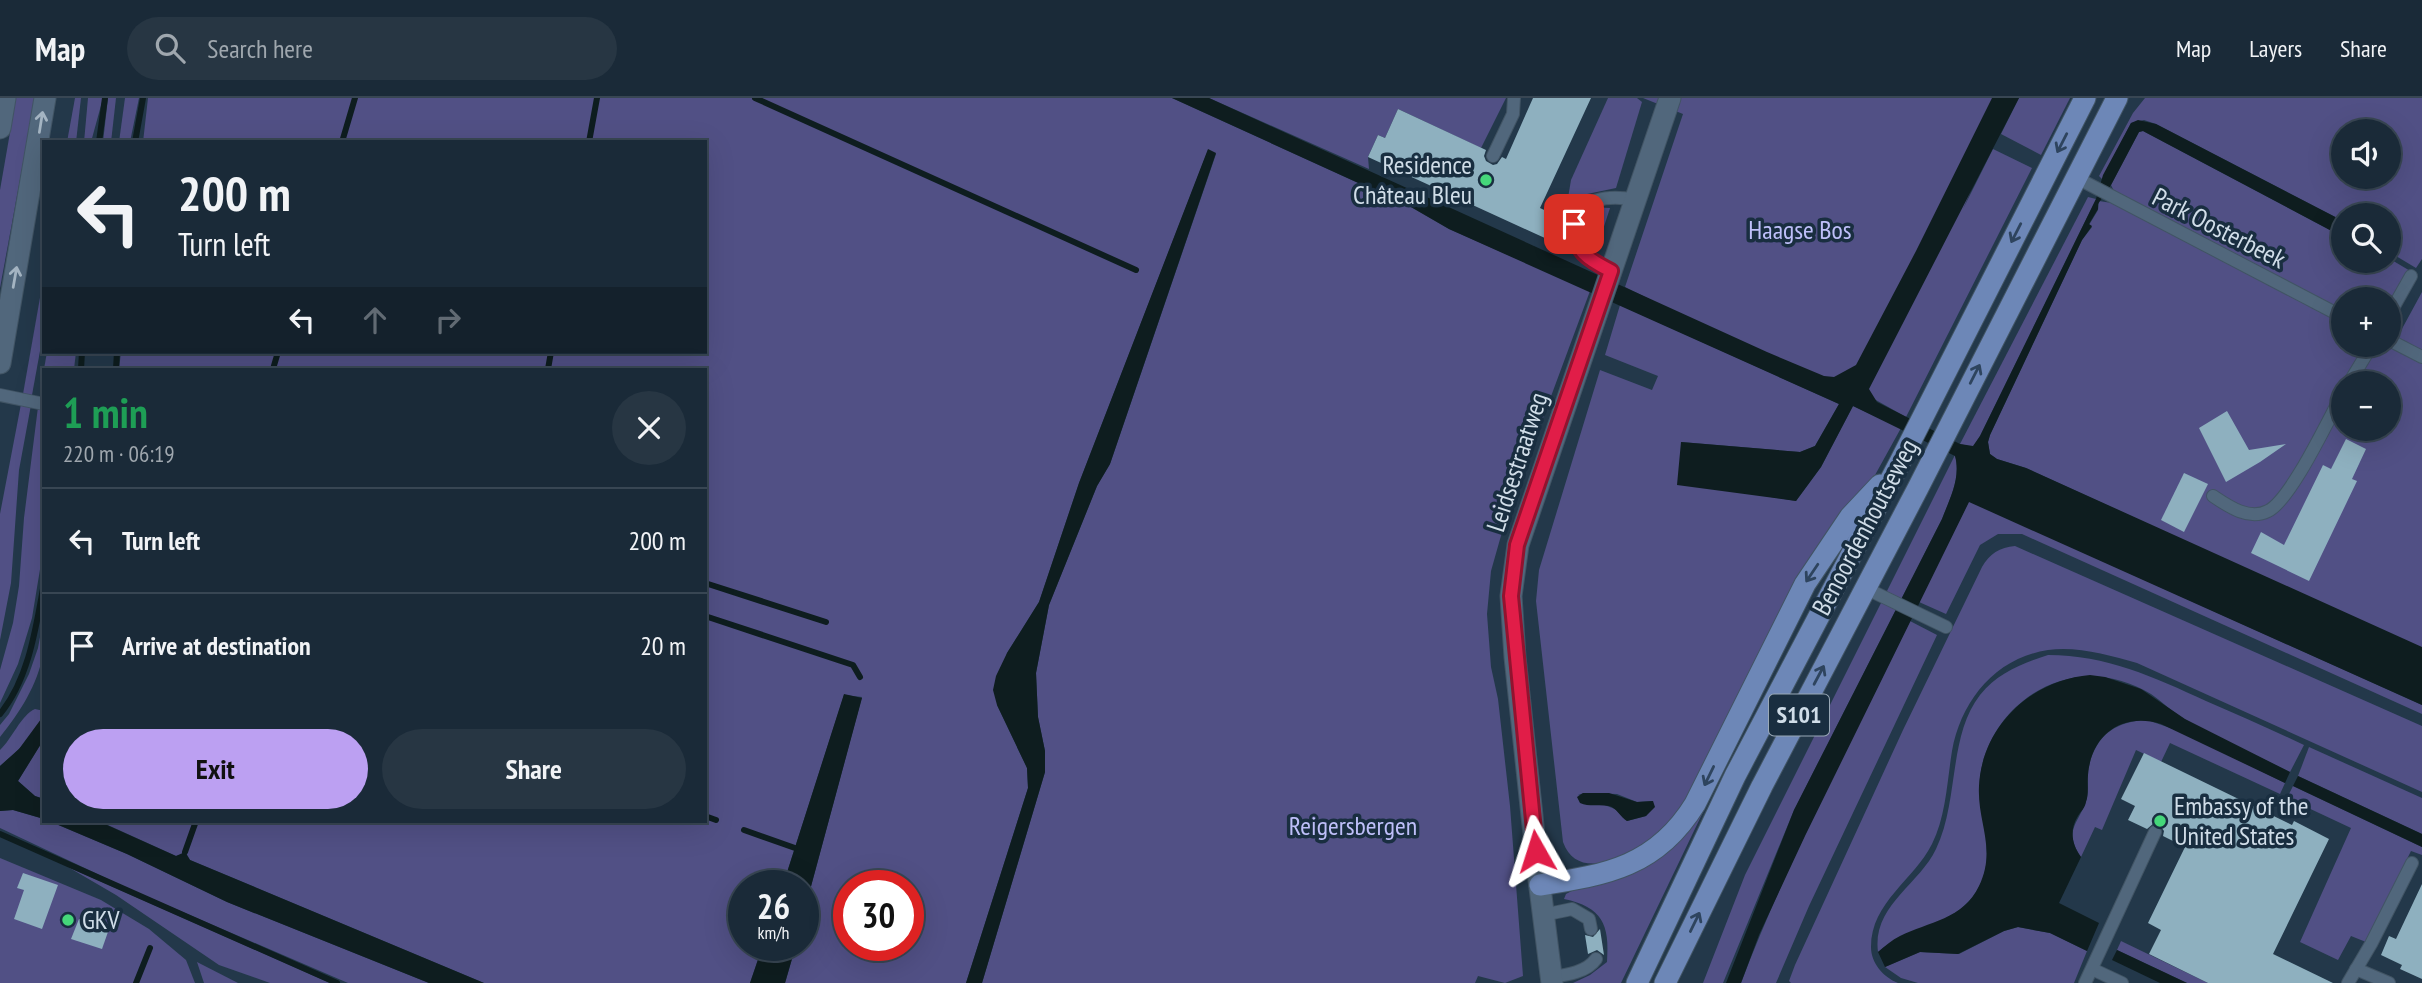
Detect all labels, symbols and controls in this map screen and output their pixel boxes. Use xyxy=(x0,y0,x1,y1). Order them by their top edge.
search box xyxy=(127,17,617,80)
text: Map xyxy=(35,27,85,70)
icon: search xyxy=(151,29,189,67)
text: Search here xyxy=(207,32,313,65)
text: Map xyxy=(2176,33,2211,64)
text: Layers xyxy=(2249,33,2302,64)
text: Share xyxy=(2340,33,2387,64)
one-way arrow xyxy=(35,112,48,134)
map controls xyxy=(2331,119,2401,441)
button: sound xyxy=(2331,119,2401,189)
one-way arrow xyxy=(2054,132,2068,153)
place label: Residence Château Bleu xyxy=(1353,148,1472,211)
text: 200 m xyxy=(178,161,291,225)
icon: left xyxy=(63,168,154,259)
marker: Residence Château Bleu xyxy=(1478,172,1494,188)
street label: Park Oosterbeek xyxy=(2147,180,2291,275)
pin xyxy=(1544,194,1604,254)
button: search xyxy=(2331,203,2401,273)
icon: arrive xyxy=(1555,205,1593,243)
park label: Haagse Bos xyxy=(1748,213,1852,246)
one-way arrow xyxy=(2009,222,2023,243)
text: Turn left xyxy=(178,223,270,265)
one-way arrow xyxy=(9,266,23,288)
button: + xyxy=(2331,287,2401,357)
icon: left xyxy=(283,301,321,339)
icon: ahead xyxy=(356,301,394,339)
icon: right xyxy=(429,301,467,339)
one-way arrow xyxy=(1969,364,1983,385)
button: − xyxy=(2331,371,2401,441)
text: 1 min xyxy=(63,385,148,440)
street label: Leidsestraatweg xyxy=(1478,388,1555,536)
button: close xyxy=(612,391,686,465)
street label: Benoordenhoutseweg xyxy=(1804,433,1925,620)
text: 220 m · 06:19 xyxy=(63,439,175,468)
icon: left xyxy=(63,522,101,560)
text: Turn left xyxy=(122,524,200,557)
text: 200 m xyxy=(628,524,686,557)
one-way arrow xyxy=(1805,563,1819,582)
icon: arrive xyxy=(63,627,101,665)
text: Arrive at destination xyxy=(122,629,311,662)
text: 20 m xyxy=(640,629,686,662)
one-way arrow xyxy=(1813,665,1827,686)
road number: S101 xyxy=(1769,694,1829,736)
button: Exit xyxy=(63,729,368,809)
button: Share xyxy=(382,729,686,809)
one-way arrow xyxy=(1702,765,1716,786)
place label: Embassy of the United States xyxy=(2174,789,2308,852)
park label: Reigersbergen xyxy=(1289,809,1417,842)
marker: Embassy of the United States xyxy=(2152,813,2168,829)
position arrow xyxy=(1499,814,1573,888)
speed limit sign: 30 xyxy=(833,870,924,961)
text: 26 xyxy=(757,883,790,929)
place label: GKV xyxy=(82,903,120,936)
marker: GKV xyxy=(60,912,76,928)
one-way arrow xyxy=(1689,912,1702,933)
text: km/h xyxy=(758,921,789,944)

